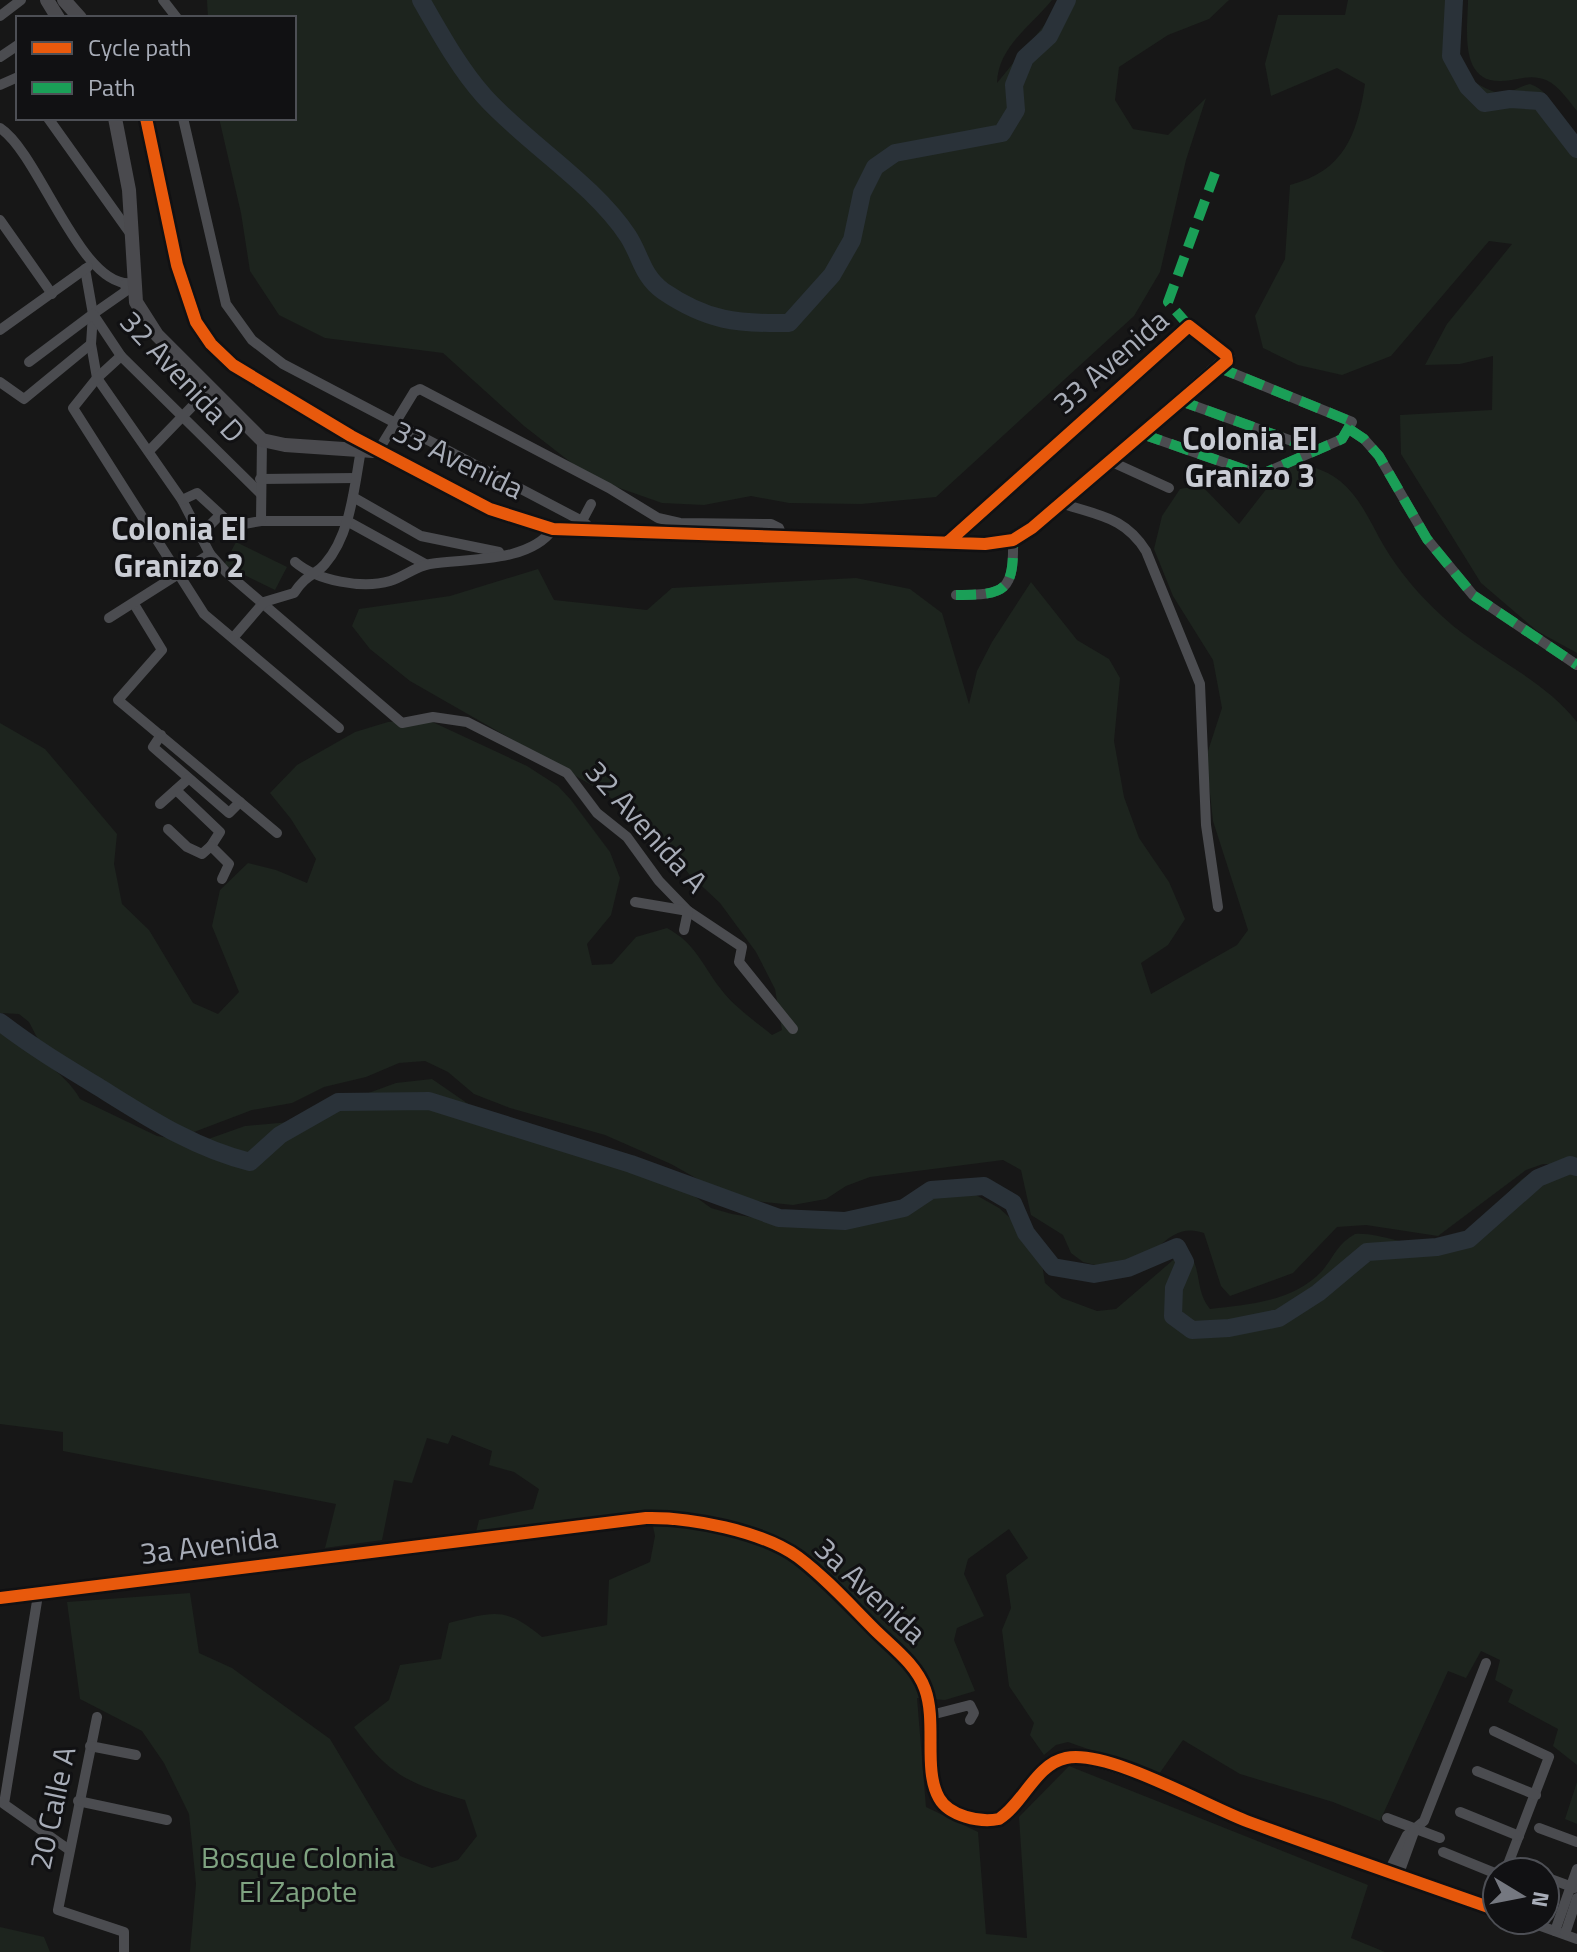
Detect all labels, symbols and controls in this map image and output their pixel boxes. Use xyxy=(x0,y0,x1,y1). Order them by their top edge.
legend xyxy=(16,16,296,120)
text: Cycle path xyxy=(88,29,191,65)
text: Path xyxy=(88,69,135,105)
street label: 33 Avenida xyxy=(1042,298,1178,425)
street label: 32 Avenida D xyxy=(109,300,256,453)
street label: 33 Avenida xyxy=(385,408,532,511)
district label: Colonia El Granizo 3 xyxy=(1182,414,1318,499)
district label: Colonia El Granizo 2 xyxy=(111,504,247,589)
street label: 32 Avenida A xyxy=(574,750,719,903)
street label: 3a Avenida xyxy=(137,1514,281,1576)
street label: 3a Avenida xyxy=(804,1526,937,1654)
street label: 20 Calle A xyxy=(17,1742,88,1874)
park label: Bosque Colonia El Zapote xyxy=(201,1834,395,1914)
north arrow xyxy=(1481,1856,1561,1936)
text: N xyxy=(1523,1889,1559,1910)

